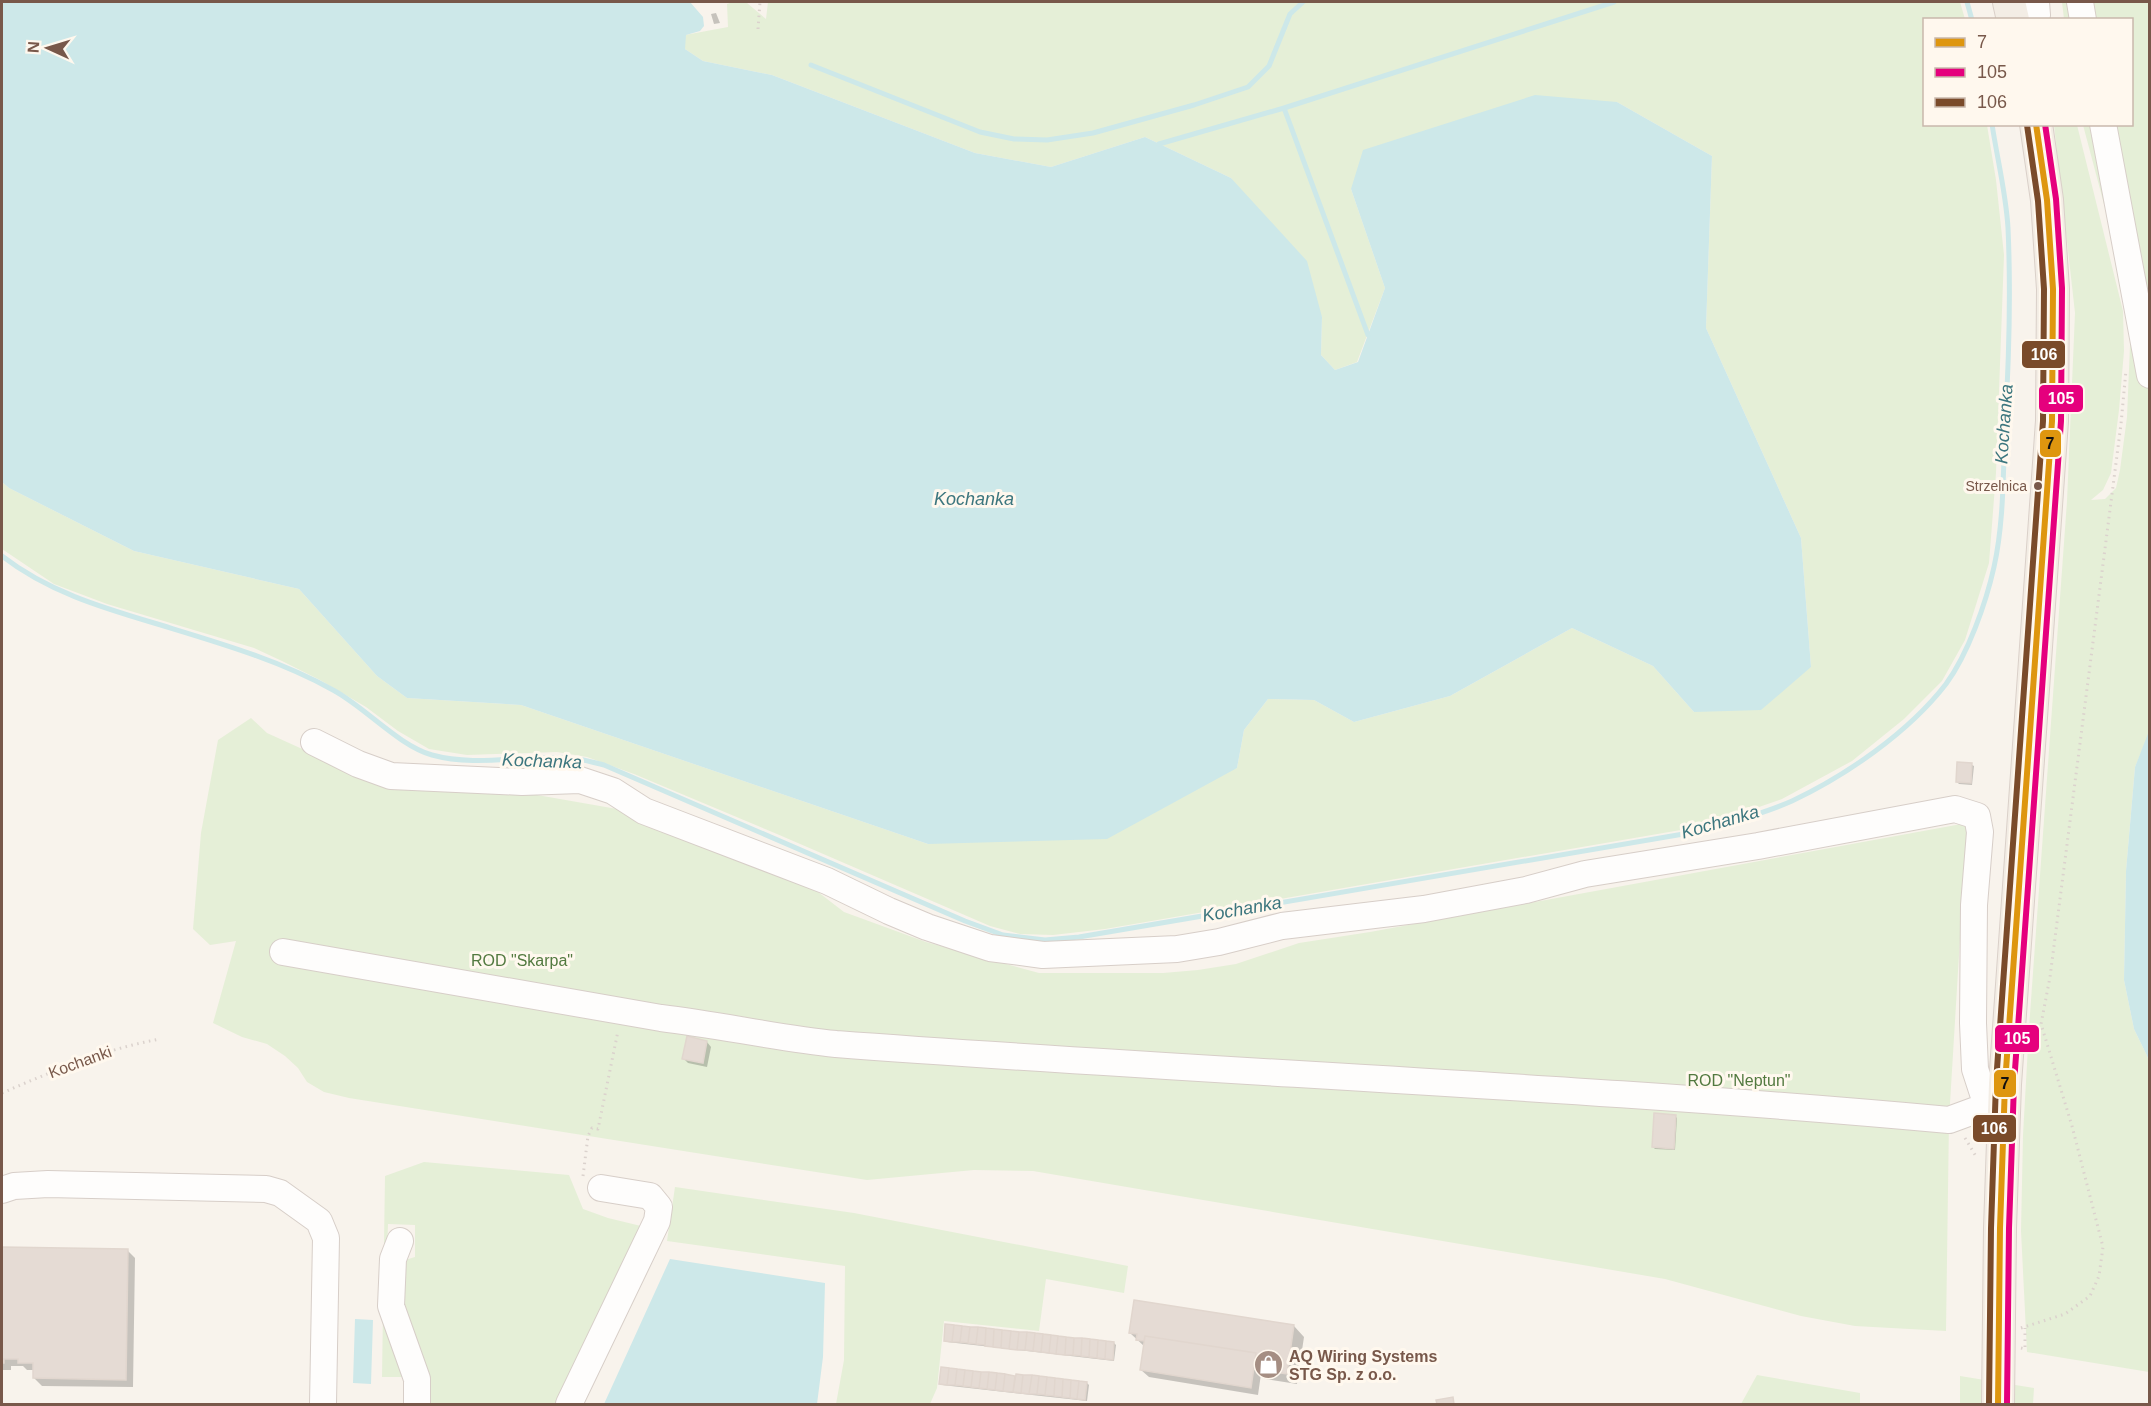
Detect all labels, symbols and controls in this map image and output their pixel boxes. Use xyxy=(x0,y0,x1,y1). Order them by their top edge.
north arrow xyxy=(18,18,78,78)
legend xyxy=(1923,18,2133,126)
text: 7 xyxy=(1977,32,1987,52)
text: N xyxy=(25,41,42,53)
text: 105 xyxy=(1977,62,2007,82)
text: 106 xyxy=(1977,92,2007,112)
line badge: 106 xyxy=(2021,340,2066,369)
text: 106 xyxy=(2031,346,2057,363)
water label: Kochanka xyxy=(1991,383,2017,465)
line badge: 105 xyxy=(2038,384,2084,413)
text: 105 xyxy=(2048,390,2074,407)
line badge: 7 xyxy=(2039,429,2062,458)
text: 7 xyxy=(2046,435,2055,452)
place label: Strzelnica xyxy=(1966,478,2027,494)
marker: Strzelnica xyxy=(2032,480,2044,492)
water label: Kochanka xyxy=(934,489,1014,509)
water label: Kochanka xyxy=(502,750,582,772)
water label: Kochanka xyxy=(1679,801,1761,843)
water label: Kochanka xyxy=(1201,892,1283,926)
park label: ROD "Skarpa" xyxy=(471,952,573,969)
line badge: 105 xyxy=(1994,1024,2040,1053)
text: 105 xyxy=(2004,1030,2030,1047)
street label: Kochanki xyxy=(46,1043,114,1081)
line badge: 7 xyxy=(1993,1069,2017,1098)
park label: ROD "Neptun" xyxy=(1688,1072,1790,1089)
text: 7 xyxy=(2001,1075,2010,1092)
line badge: 106 xyxy=(1972,1114,2017,1143)
text: 106 xyxy=(1981,1120,2007,1137)
place label: AQ Wiring Systems STG Sp. z o.o. xyxy=(1289,1348,1437,1383)
shop icon: AQ Wiring Systems STG Sp. z o.o. xyxy=(1252,1349,1284,1381)

